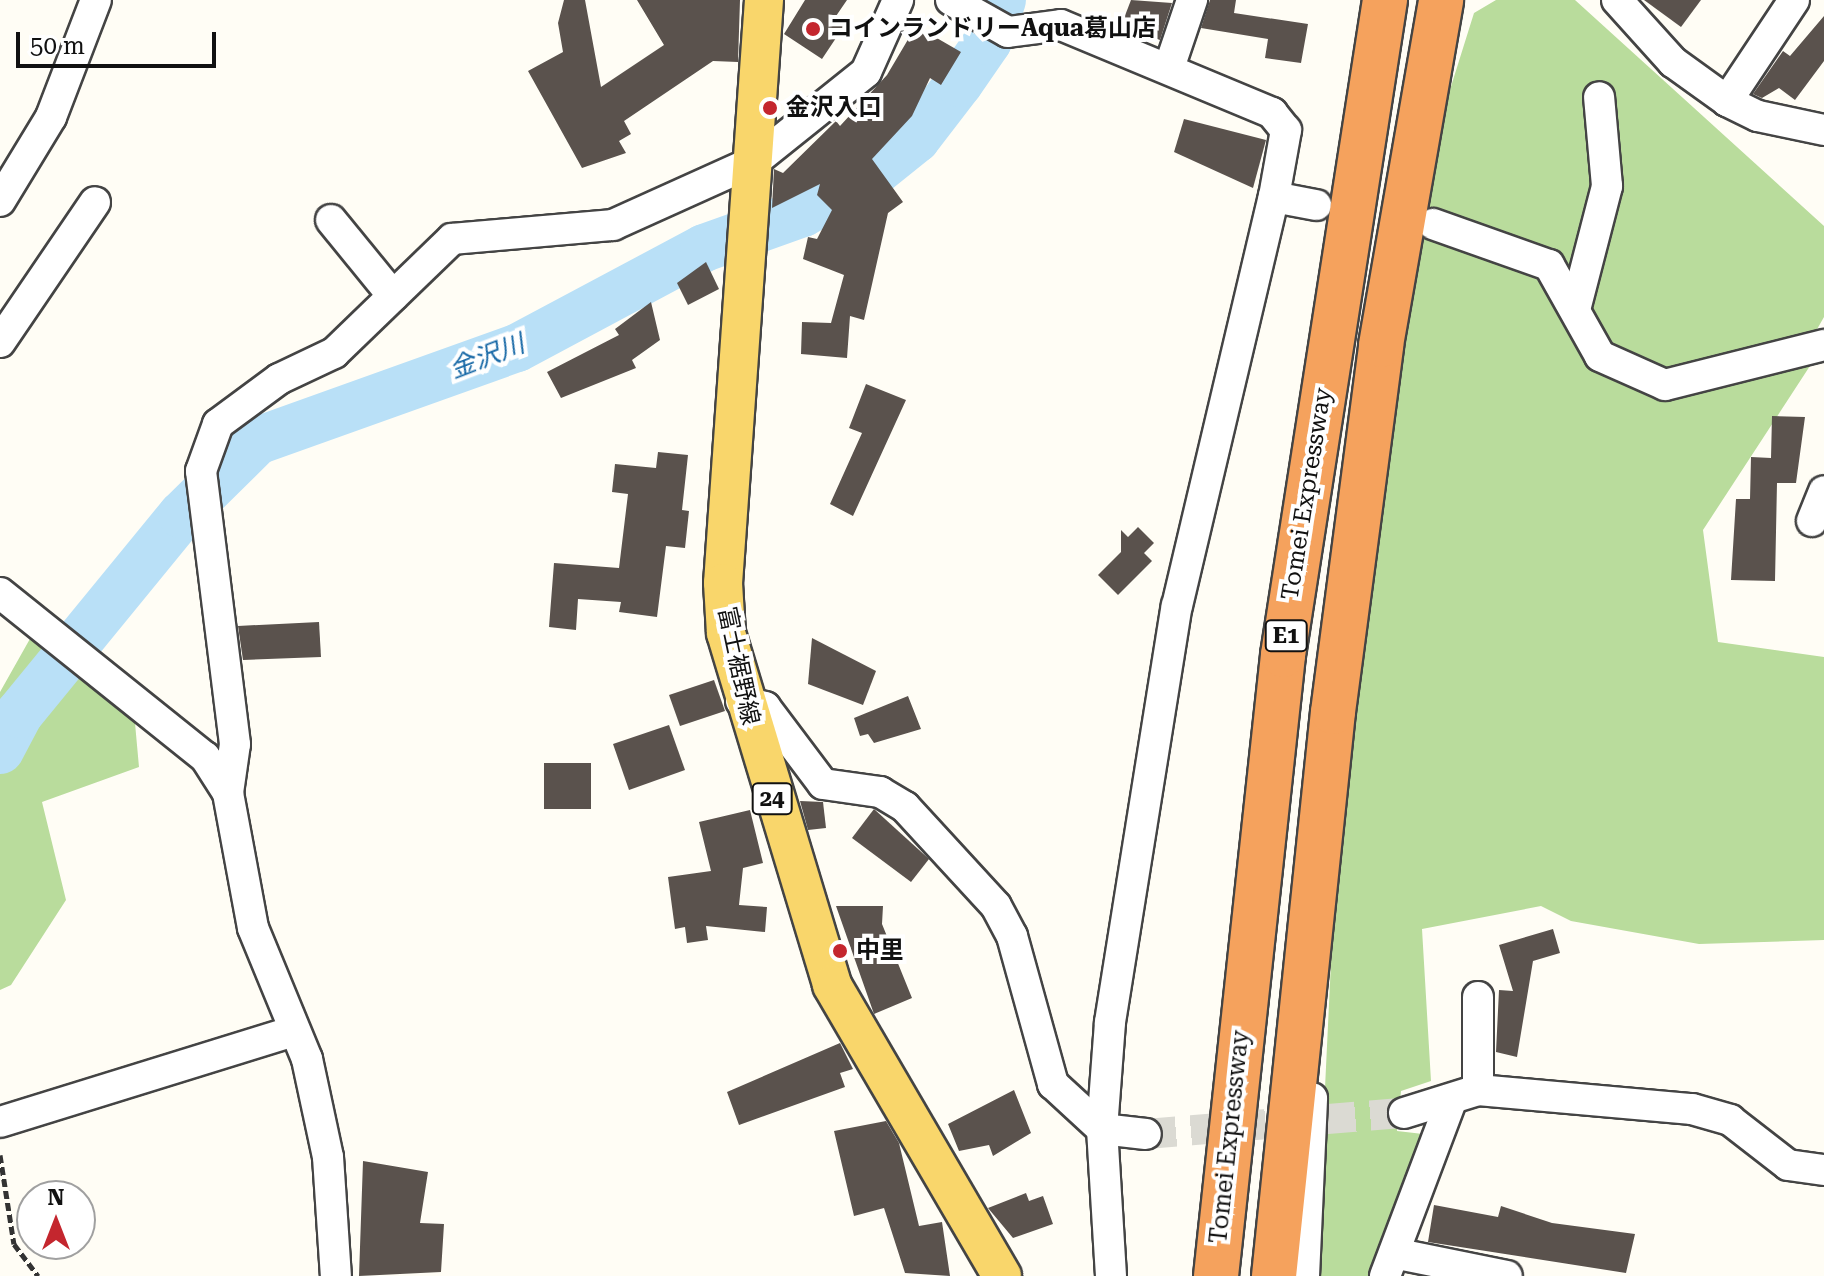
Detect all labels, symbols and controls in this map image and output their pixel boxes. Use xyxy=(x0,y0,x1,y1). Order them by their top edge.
place label: コインランドリーAqua葛山店 xyxy=(829,15,1156,43)
scale bar xyxy=(20,16,220,66)
marker: コインランドリーAqua葛山店 xyxy=(804,20,822,38)
text: 50 m xyxy=(30,32,85,60)
place label: 金沢入口 xyxy=(786,94,882,122)
marker: 金沢入口 xyxy=(761,99,779,117)
water label: 金沢川 xyxy=(445,328,529,386)
street label: Tomei Expressway xyxy=(1276,386,1338,602)
street label: 富士裾野線 xyxy=(711,604,765,728)
road number: E1 xyxy=(1264,618,1308,654)
road number: 24 xyxy=(750,781,794,817)
place label: 中里 xyxy=(856,937,904,965)
marker: 中里 xyxy=(831,942,849,960)
street label: Tomei Expressway xyxy=(1204,1029,1256,1245)
north arrow xyxy=(16,1180,96,1260)
text: N xyxy=(48,1185,64,1210)

